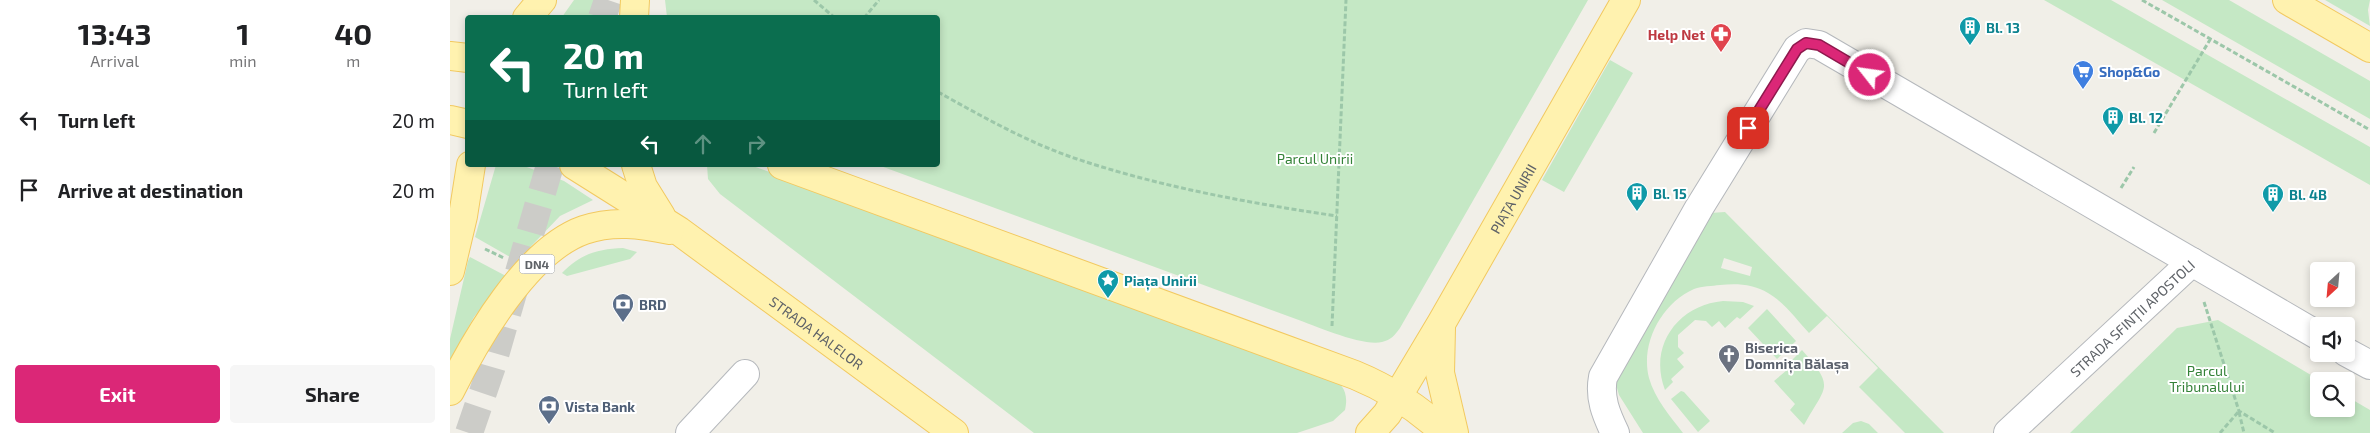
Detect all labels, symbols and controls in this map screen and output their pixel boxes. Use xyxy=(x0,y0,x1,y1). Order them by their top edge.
text: 13:43 xyxy=(78,15,152,51)
text: 1 xyxy=(236,15,249,51)
text: 40 xyxy=(334,15,372,51)
building icon: Bl. 13 xyxy=(1958,15,1982,46)
place label: Bl. 13 xyxy=(1986,19,2020,36)
pharmacy icon: Help Net xyxy=(1709,22,1733,53)
place label: Help Net xyxy=(1648,26,1705,43)
text: 20 m xyxy=(563,34,644,76)
icon: left xyxy=(480,35,545,100)
position arrow xyxy=(1843,48,1895,100)
text: Arrival xyxy=(90,51,139,70)
text: min xyxy=(229,51,257,70)
text: m xyxy=(346,51,360,70)
supermarket icon: Shop&Go xyxy=(2071,59,2095,90)
place label: Shop&Go xyxy=(2099,63,2160,80)
text: Turn left xyxy=(563,76,648,102)
building icon: Bl. 12 xyxy=(2101,105,2125,136)
icon: left xyxy=(15,106,43,134)
pin xyxy=(1727,107,1769,149)
text: Turn left xyxy=(58,109,135,132)
text: 20 m xyxy=(392,109,435,132)
place label: Bl. 12 xyxy=(2129,109,2163,126)
icon: arrive xyxy=(1734,114,1762,142)
icon: left xyxy=(636,130,664,158)
icon: ahead xyxy=(689,130,717,158)
icon: right xyxy=(742,130,770,158)
park label: Parcul Unirii xyxy=(1277,150,1353,167)
street label: PIAȚA UNIRII xyxy=(1486,161,1539,236)
icon: arrive xyxy=(15,176,43,204)
text: Arrive at destination xyxy=(58,179,243,202)
text: 20 m xyxy=(392,179,435,202)
building icon: Bl. 15 xyxy=(1625,181,1649,212)
building icon: Bl. 4B xyxy=(2261,182,2285,213)
place label: Bl. 15 xyxy=(1653,185,1687,202)
place label: Bl. 4B xyxy=(2289,186,2327,203)
road number: DN4 xyxy=(520,254,554,274)
street label: STRADA SFINȚII APOSTOLI xyxy=(2066,256,2198,380)
north arrow xyxy=(2310,262,2355,308)
map controls xyxy=(2310,262,2355,417)
place icon: Piața Unirii xyxy=(1096,268,1120,299)
place label: Piața Unirii xyxy=(1124,272,1197,291)
bank icon: BRD xyxy=(611,292,635,323)
street label: STRADA HALELOR xyxy=(767,292,867,372)
place label: BRD xyxy=(639,296,667,313)
button: sound xyxy=(2310,317,2355,362)
place label: Biserica Domnița Bălașa xyxy=(1745,339,1849,374)
church icon: Biserica Domnița Bălașa xyxy=(1717,343,1741,374)
park label: Parcul Tribunalului xyxy=(2169,362,2245,395)
button: Exit xyxy=(15,365,220,423)
button: Share xyxy=(230,365,435,423)
button: search xyxy=(2310,372,2355,417)
bank icon: Vista Bank xyxy=(537,394,561,425)
place label: Vista Bank xyxy=(565,398,635,415)

